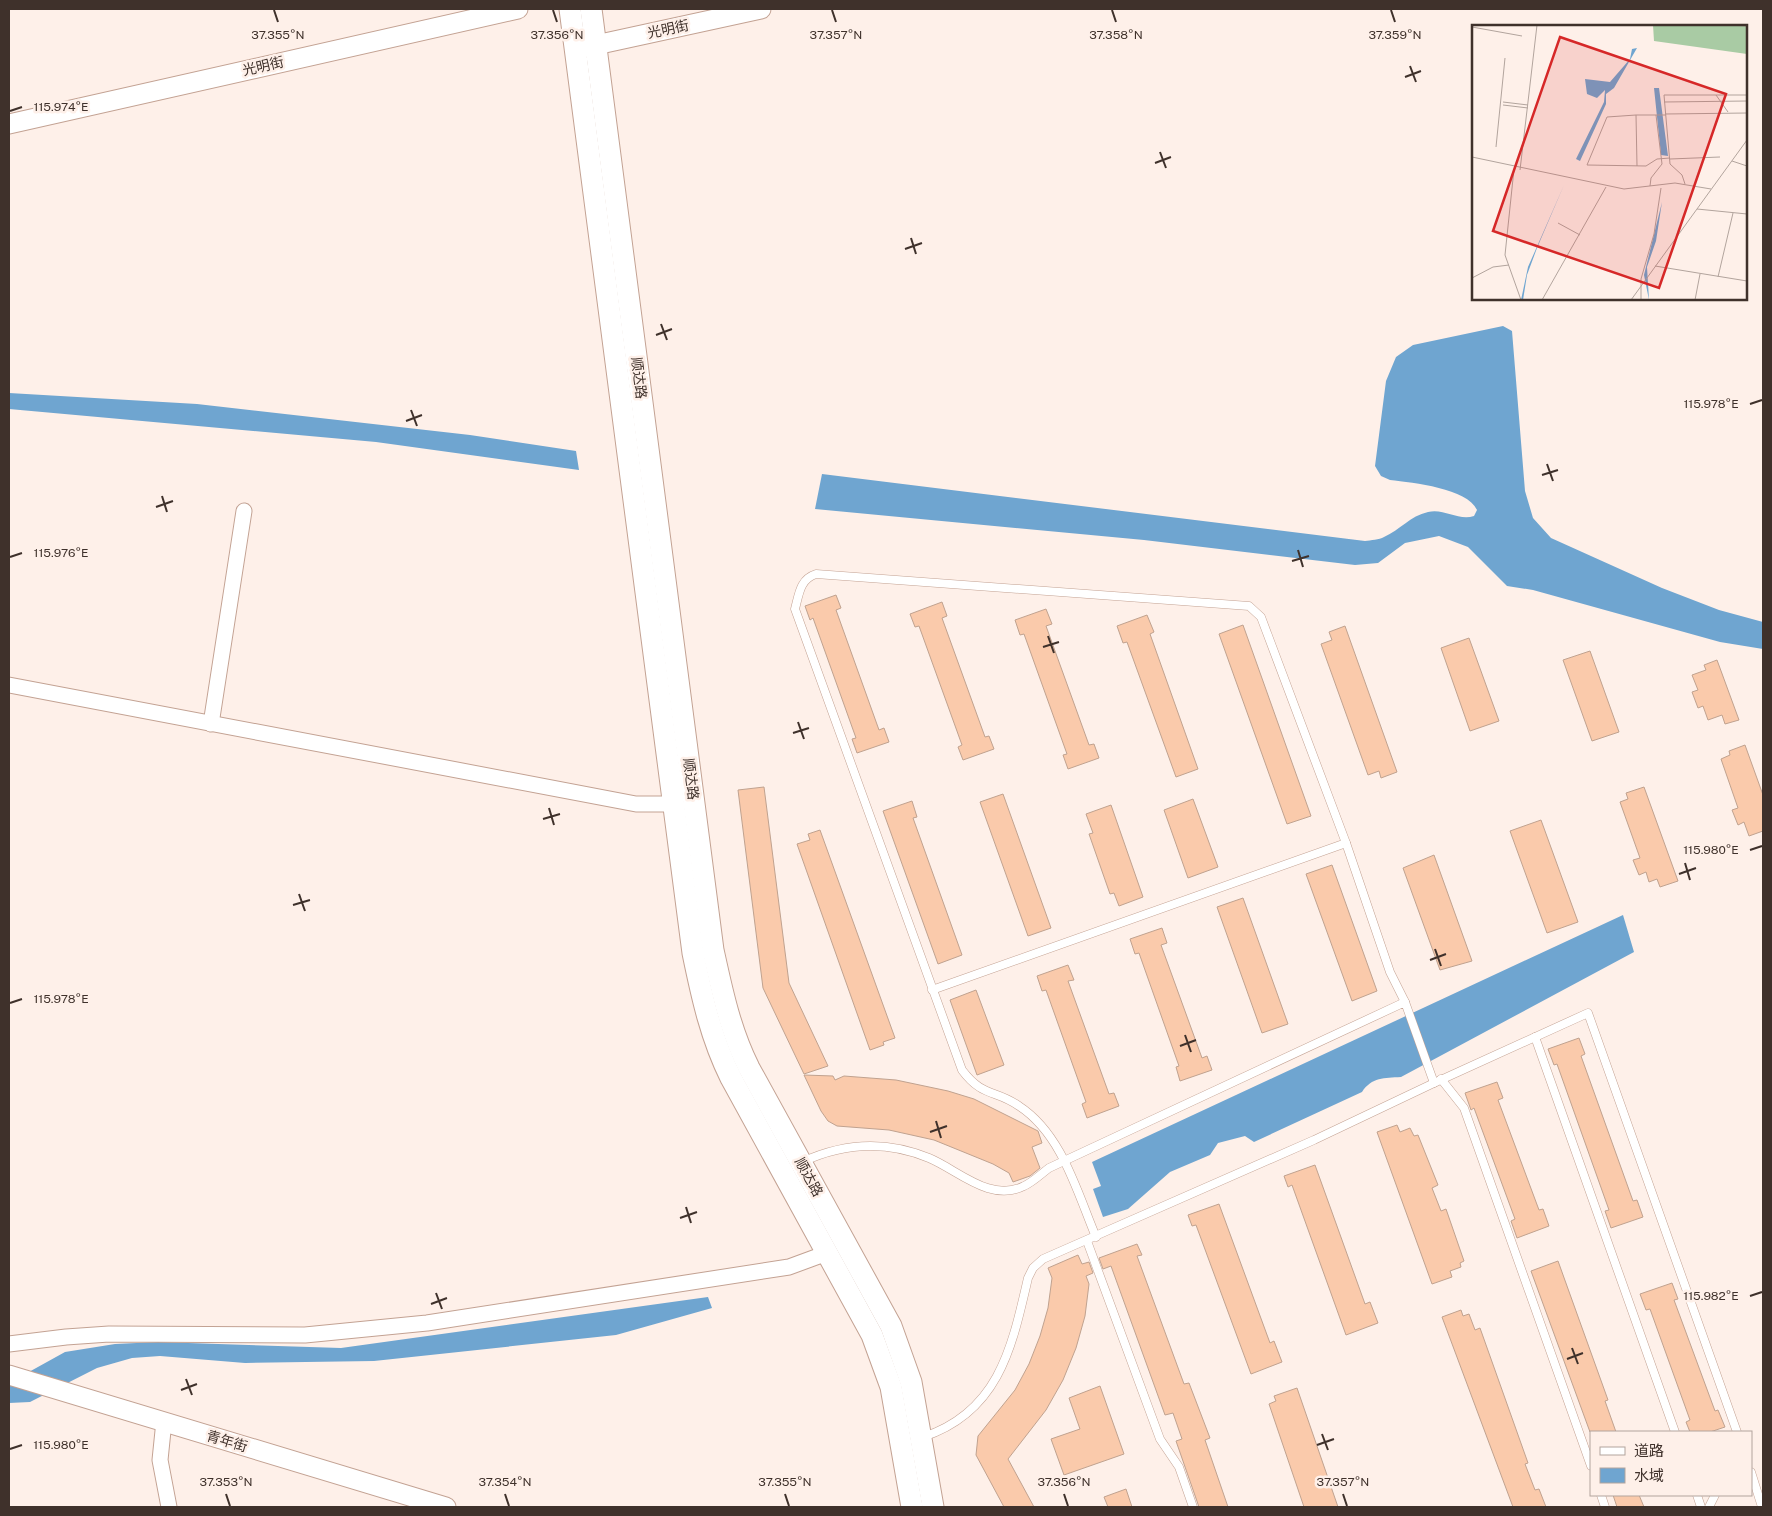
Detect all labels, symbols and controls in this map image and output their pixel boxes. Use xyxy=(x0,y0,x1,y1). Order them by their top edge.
street label: 光明街 xyxy=(646,17,690,41)
inset map xyxy=(1472,25,1747,300)
text: 37.355°N xyxy=(251,28,305,42)
text: 37.356°N xyxy=(530,28,584,42)
text: 37.357°N xyxy=(810,28,862,42)
text: 37.358°N xyxy=(1089,28,1143,42)
text: 37.359°N xyxy=(1368,28,1422,42)
street label: 光明街 xyxy=(241,53,285,79)
text: 115.974°E xyxy=(34,100,88,114)
street label: 顺达路 xyxy=(629,356,649,400)
text: 115.978°E xyxy=(1683,397,1739,411)
text: 115.976°E xyxy=(34,546,88,560)
street label: 顺达路 xyxy=(681,757,701,801)
text: 115.980°E xyxy=(1683,843,1739,857)
text: 115.978°E xyxy=(33,992,89,1006)
street label: 顺达路 xyxy=(792,1155,826,1199)
text: 115.982°E xyxy=(1683,1289,1739,1303)
street label: 青年街 xyxy=(205,1427,249,1455)
legend xyxy=(1590,1431,1752,1496)
text: 115.980°E xyxy=(33,1438,89,1452)
text: 道路 xyxy=(1634,1442,1664,1459)
text: 水域 xyxy=(1634,1467,1664,1484)
text: 37.353°N xyxy=(199,1475,253,1489)
text: 37.354°N xyxy=(478,1475,532,1489)
text: 37.355°N xyxy=(758,1475,812,1489)
text: 37.356°N xyxy=(1037,1475,1091,1489)
text: 37.357°N xyxy=(1317,1475,1369,1489)

